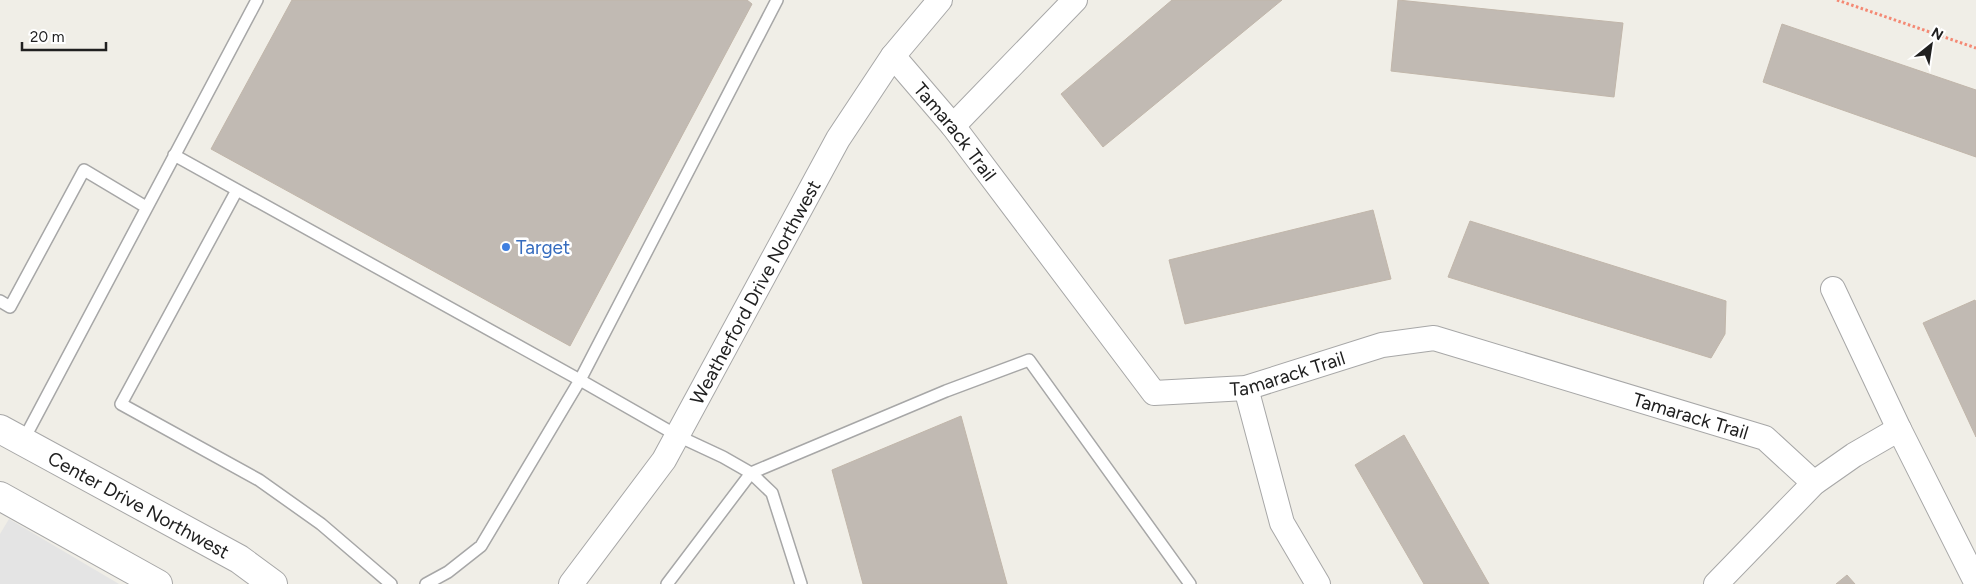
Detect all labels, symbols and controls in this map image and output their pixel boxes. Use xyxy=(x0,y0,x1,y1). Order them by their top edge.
scale bar xyxy=(22,20,106,52)
north arrow xyxy=(1906,20,1956,70)
text: N xyxy=(1928,24,1946,44)
text: 20 m xyxy=(30,28,64,46)
street label: Tamarack Trail xyxy=(909,78,1001,186)
street label: Weatherford Drive Northwest xyxy=(685,176,826,409)
place label: Target xyxy=(516,236,570,259)
marker: Target xyxy=(500,241,512,253)
street label: Tamarack Trail xyxy=(1229,346,1348,401)
street label: Tamarack Trail xyxy=(1630,388,1751,444)
street label: Center Drive Northwest xyxy=(44,446,233,564)

